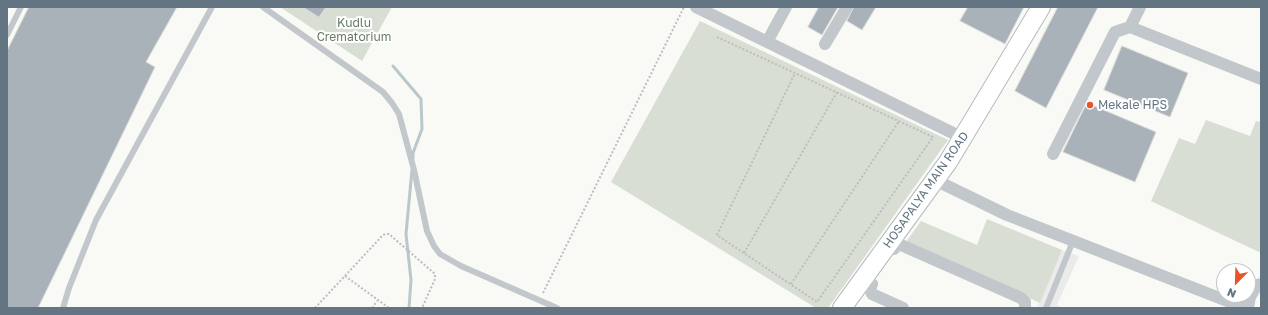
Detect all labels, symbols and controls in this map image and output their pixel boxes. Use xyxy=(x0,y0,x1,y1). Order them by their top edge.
park label: Kudlu Crematorium xyxy=(317,16,391,44)
place label: Mekale HPS xyxy=(1098,98,1167,112)
marker: Mekale HPS xyxy=(1085,100,1095,110)
street label: HOSAPALYA MAIN ROAD xyxy=(880,129,972,251)
north arrow xyxy=(1216,263,1256,303)
text: N xyxy=(1225,286,1238,301)

